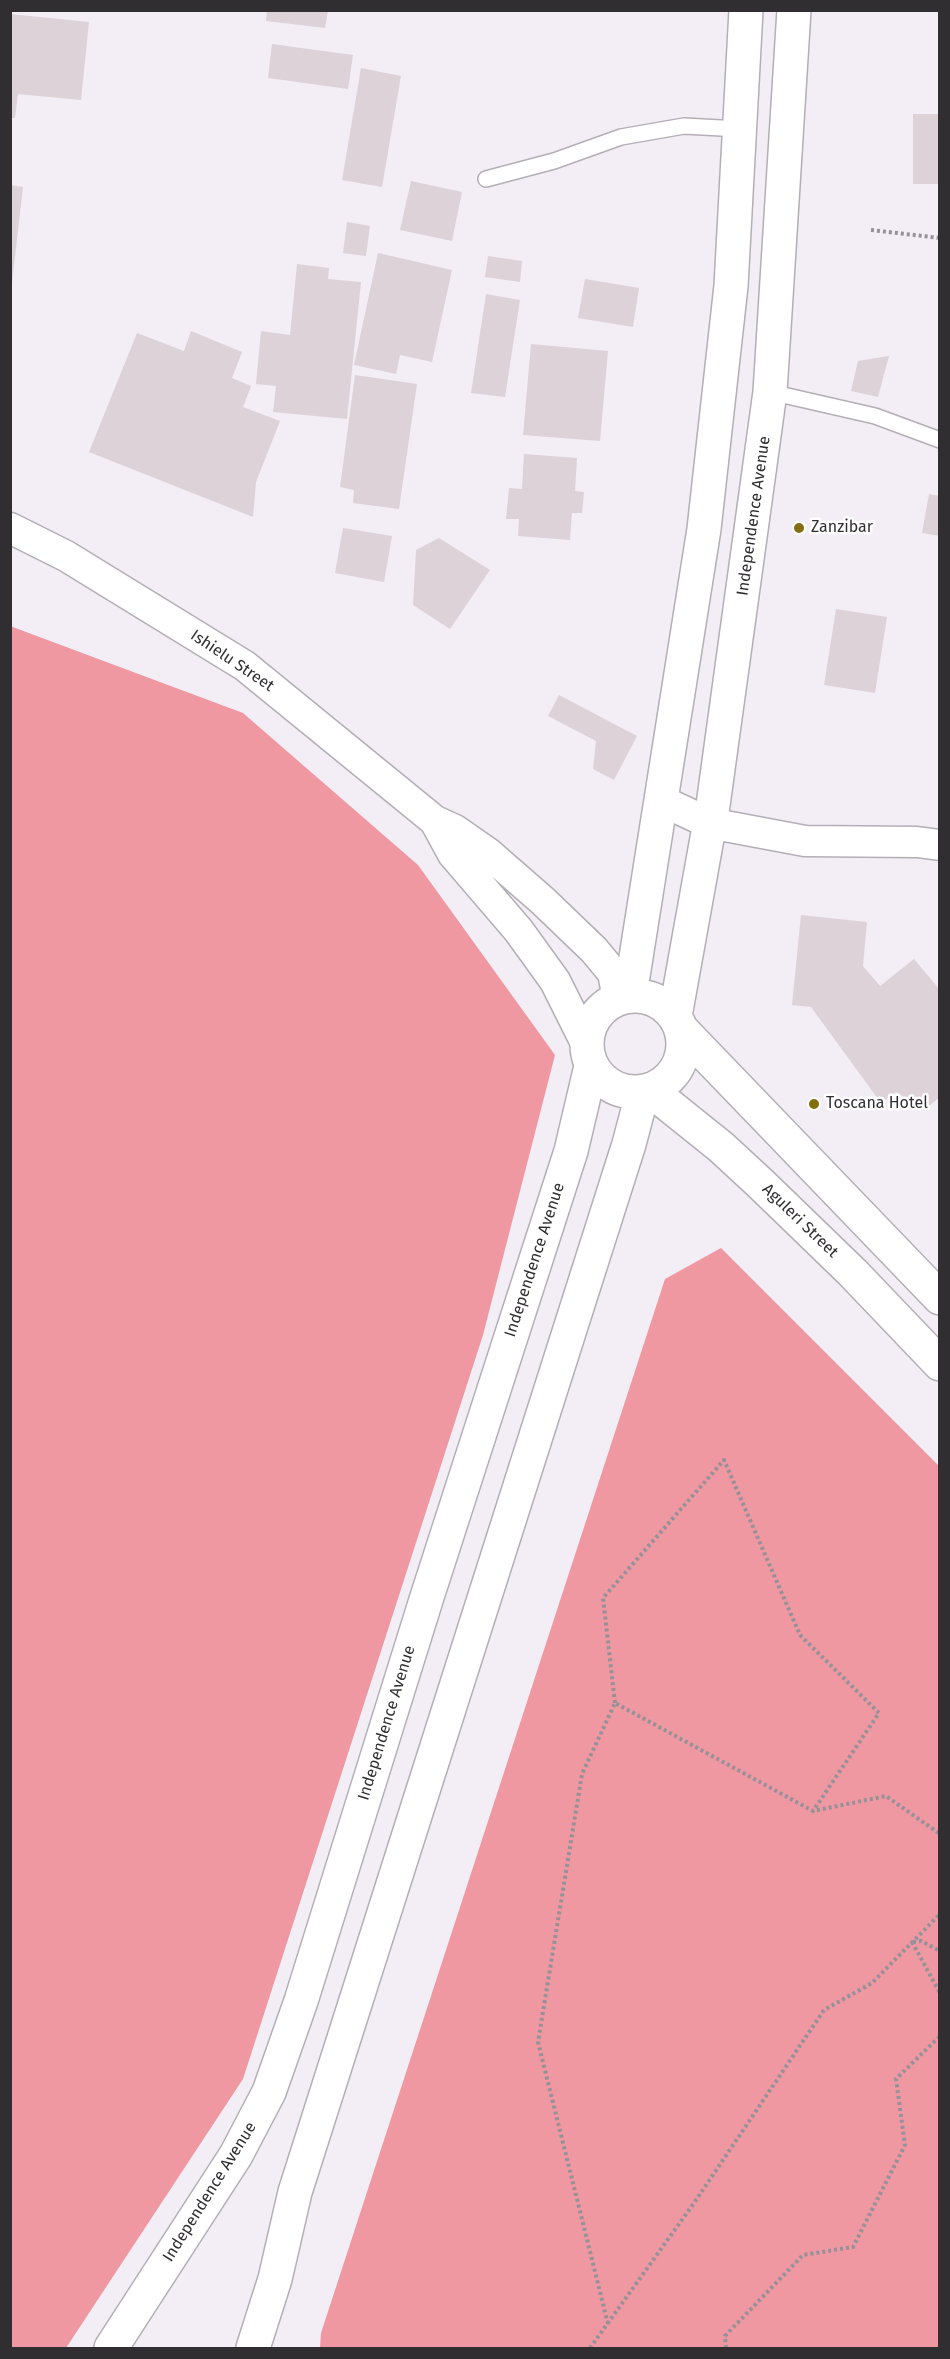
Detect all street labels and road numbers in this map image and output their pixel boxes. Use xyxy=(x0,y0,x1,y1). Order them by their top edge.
street label: Independence Avenue xyxy=(733,435,775,597)
street label: Ishielu Street xyxy=(187,626,277,696)
street label: Independence Avenue xyxy=(501,1180,569,1340)
street label: Aguleri Street xyxy=(758,1180,842,1262)
street label: Independence Avenue xyxy=(354,1643,420,1803)
street label: Independence Avenue xyxy=(159,2119,261,2265)

